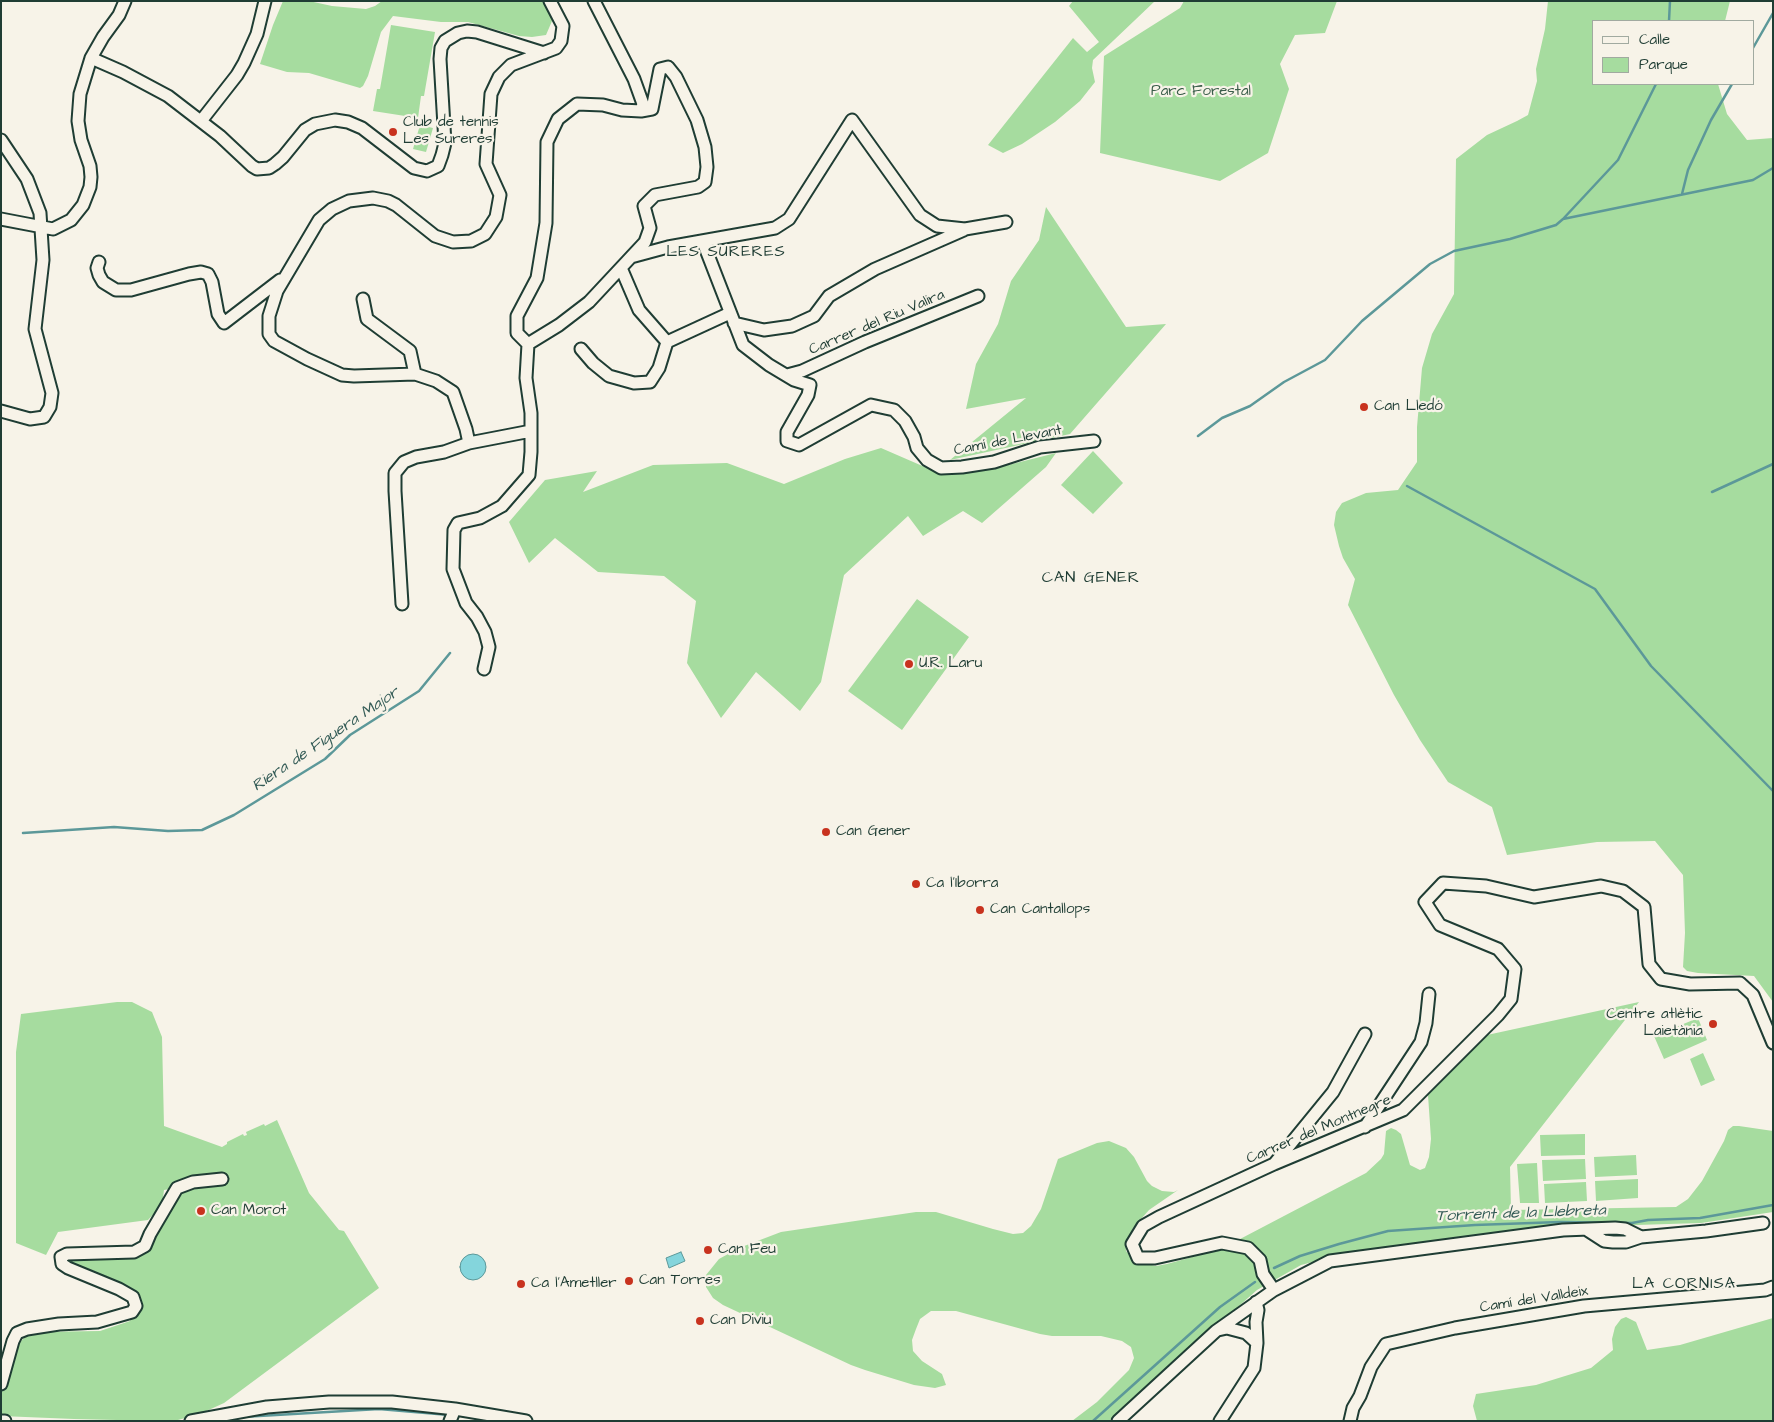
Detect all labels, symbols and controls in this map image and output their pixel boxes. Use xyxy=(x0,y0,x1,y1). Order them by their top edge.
legend xyxy=(1592,20,1754,85)
text: Calle xyxy=(1639,29,1670,50)
text: Parque xyxy=(1639,54,1688,75)
park label: Parc Forestal xyxy=(1151,83,1251,101)
place label: Club de tennis Les Sureres xyxy=(403,114,499,149)
marker: Club de tennis Les Sureres xyxy=(387,126,399,138)
district label: LES SURERES xyxy=(665,243,787,263)
street label: Carrer del Riu Valira xyxy=(807,286,947,360)
place label: Can Lledó xyxy=(1374,398,1443,416)
marker: Can Lledó xyxy=(1358,401,1370,413)
street label: Camí de Llevant xyxy=(952,422,1064,460)
district label: CAN GENER xyxy=(1041,569,1141,589)
place label: U.R. Laru xyxy=(919,655,982,673)
marker: U.R. Laru xyxy=(903,658,915,670)
water label: Riera de Figuera Major xyxy=(249,684,403,796)
place label: Can Gener xyxy=(836,823,910,841)
marker: Can Gener xyxy=(820,826,832,838)
place label: Ca l'Iborra xyxy=(926,875,998,893)
marker: Ca l'Iborra xyxy=(910,878,922,890)
place label: Can Cantallops xyxy=(990,901,1090,919)
marker: Can Cantallops xyxy=(974,904,986,916)
place label: Centre atlètic Laietània xyxy=(1606,1006,1703,1041)
marker: Centre atlètic Laietània xyxy=(1707,1018,1719,1030)
street label: Carrer del Montnegre xyxy=(1244,1091,1394,1169)
water label: Torrent de la Llebreta xyxy=(1436,1201,1606,1227)
place label: Can Morot xyxy=(211,1202,286,1220)
marker: Can Morot xyxy=(195,1205,207,1217)
place label: Can Feu xyxy=(718,1241,776,1259)
marker: Can Feu xyxy=(702,1244,714,1256)
place label: Can Torres xyxy=(639,1272,721,1290)
place label: Ca l'Ametller xyxy=(531,1275,617,1293)
marker: Can Torres xyxy=(623,1275,635,1287)
district label: LA CORNISA xyxy=(1631,1275,1737,1295)
marker: Ca l'Ametller xyxy=(515,1278,527,1290)
street label: Camí del Valldeix xyxy=(1479,1283,1589,1317)
place label: Can Diviu xyxy=(710,1312,771,1330)
marker: Can Diviu xyxy=(694,1315,706,1327)

